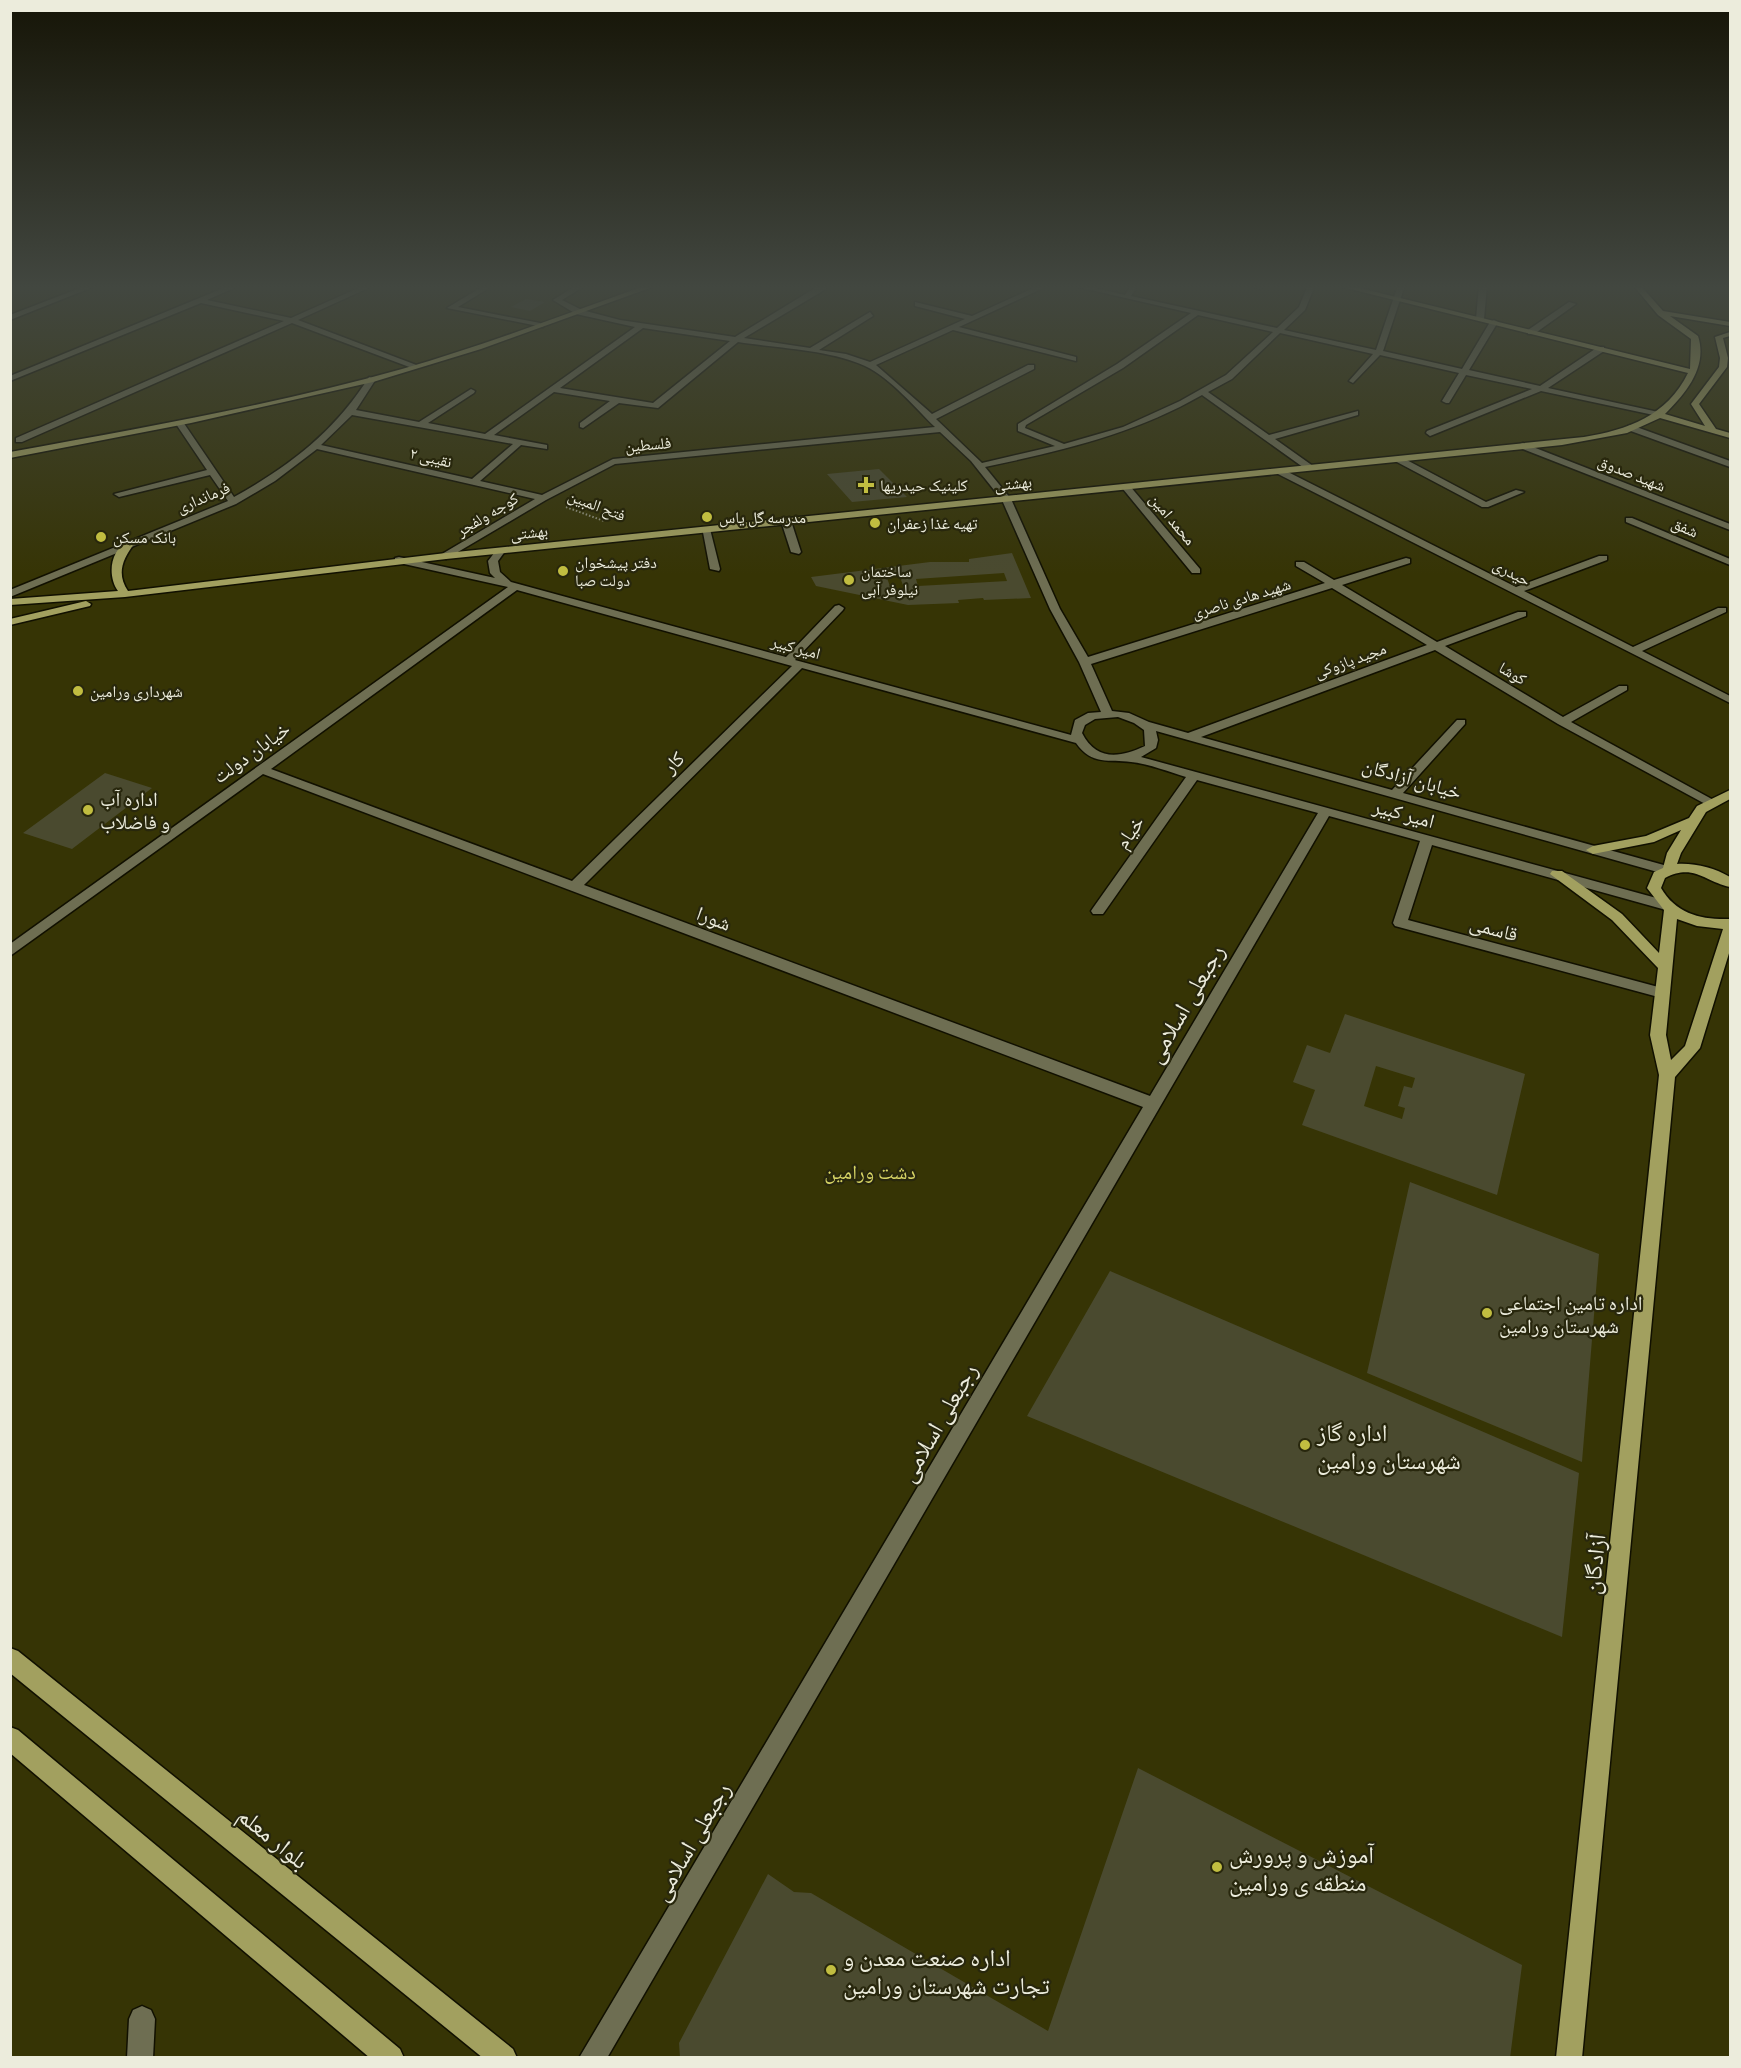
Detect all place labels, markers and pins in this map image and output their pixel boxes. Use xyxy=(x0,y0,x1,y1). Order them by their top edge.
place label: کلینیک حیدریها xyxy=(880,474,968,496)
marker: کلینیک حیدریها xyxy=(857,476,875,494)
place label: مدرسه گل یاس xyxy=(719,506,806,528)
marker: مدرسه گل یاس xyxy=(700,510,714,524)
place label: تهیه غذا زعفران xyxy=(887,512,978,534)
marker: تهیه غذا زعفران xyxy=(868,516,882,530)
place label: بانک مسکن xyxy=(113,526,176,548)
marker: بانک مسکن xyxy=(94,530,108,544)
place label: دفتر پیشخوان دولت صبا xyxy=(575,551,657,591)
place label: ساختمان نیلوفر آبی xyxy=(861,560,918,600)
marker: دفتر پیشخوان دولت صبا xyxy=(556,564,570,578)
marker: ساختمان نیلوفر آبی xyxy=(842,573,856,587)
place label: شهرداری ورامین xyxy=(90,680,183,702)
marker: شهرداری ورامین xyxy=(71,684,85,698)
place label: اداره آب و فاضلاب xyxy=(100,785,170,835)
marker: اداره آب و فاضلاب xyxy=(81,803,95,817)
place label: اداره تامین اجتماعی شهرستان ورامین xyxy=(1499,1289,1642,1339)
marker: اداره تامین اجتماعی شهرستان ورامین xyxy=(1480,1306,1494,1320)
place label: اداره گاز شهرستان ورامین xyxy=(1316,1415,1461,1476)
marker: اداره گاز شهرستان ورامین xyxy=(1298,1438,1312,1452)
place label: آموزش و پرورش منطقه ی ورامین xyxy=(1229,1837,1375,1898)
marker: آموزش و پرورش منطقه ی ورامین xyxy=(1210,1860,1224,1874)
place label: اداره صنعت معدن و تجارت شهرستان ورامین xyxy=(843,1940,1050,2001)
marker: اداره صنعت معدن و تجارت شهرستان ورامین xyxy=(824,1963,838,1977)

